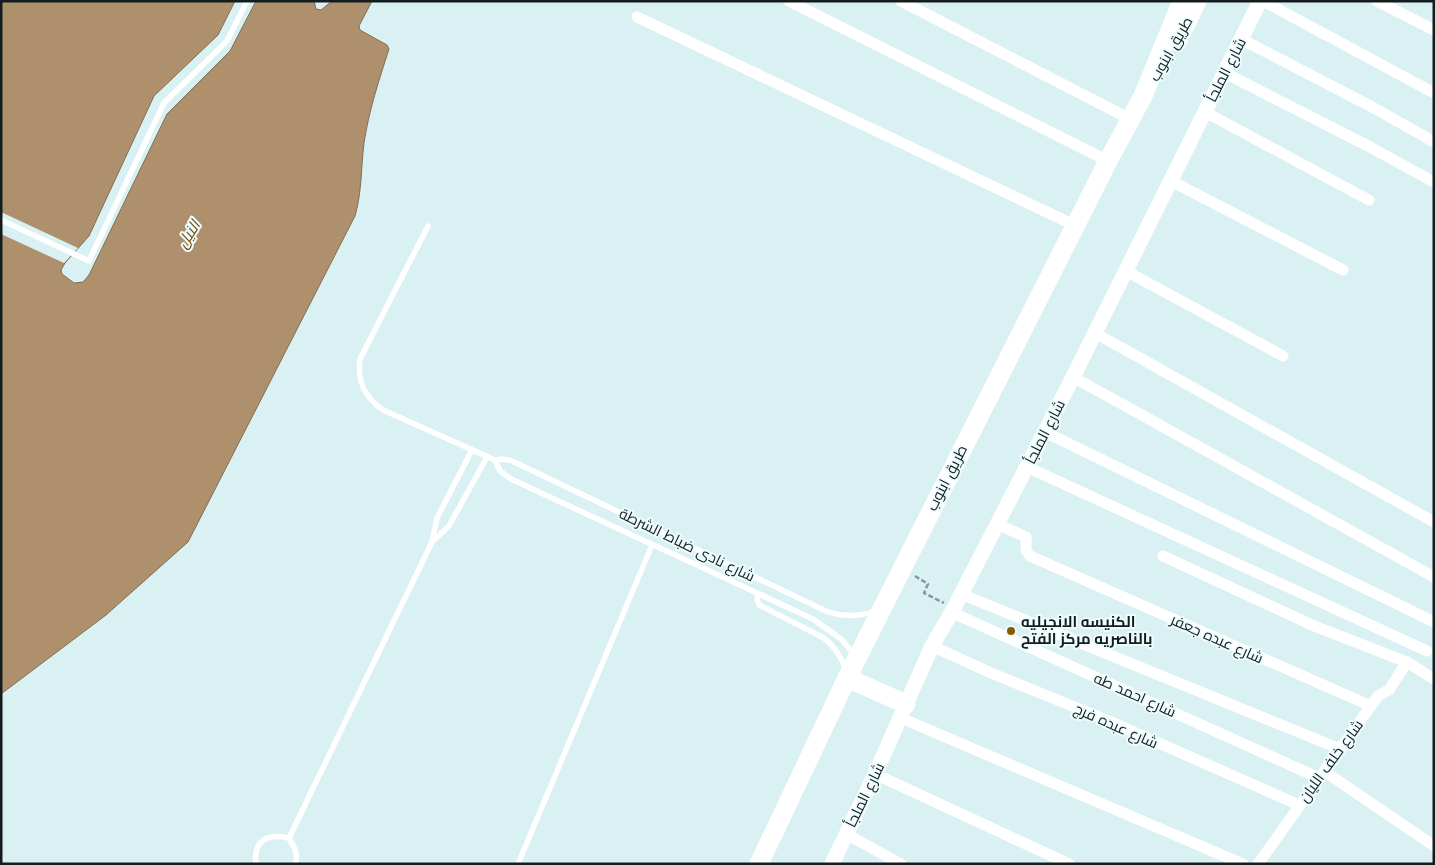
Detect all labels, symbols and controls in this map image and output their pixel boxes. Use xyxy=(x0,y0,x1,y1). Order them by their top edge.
street label: طريق ابنوب xyxy=(1144,13,1198,85)
street label: شارع الملجأ xyxy=(1201,34,1252,106)
water label: النيل xyxy=(172,215,205,252)
street label: شارع الملجأ xyxy=(1020,396,1071,468)
street label: طريق ابنوب xyxy=(922,442,972,514)
street label: شارع نادى ضباط الشرطة xyxy=(615,503,758,587)
street label: شارع عبده جعفر xyxy=(1166,609,1267,669)
place label: الكنيسه الانجيليه بالناصريه مركز الفتح xyxy=(1021,612,1153,649)
marker: الكنيسه الانجيليه بالناصريه مركز الفتح xyxy=(1005,625,1017,637)
street label: شارع احمد طه xyxy=(1090,668,1179,723)
street label: شارع عبده فرج xyxy=(1070,699,1161,754)
street label: شارع خلف الليان xyxy=(1294,716,1369,807)
street label: شارع الملجأ xyxy=(841,759,890,831)

